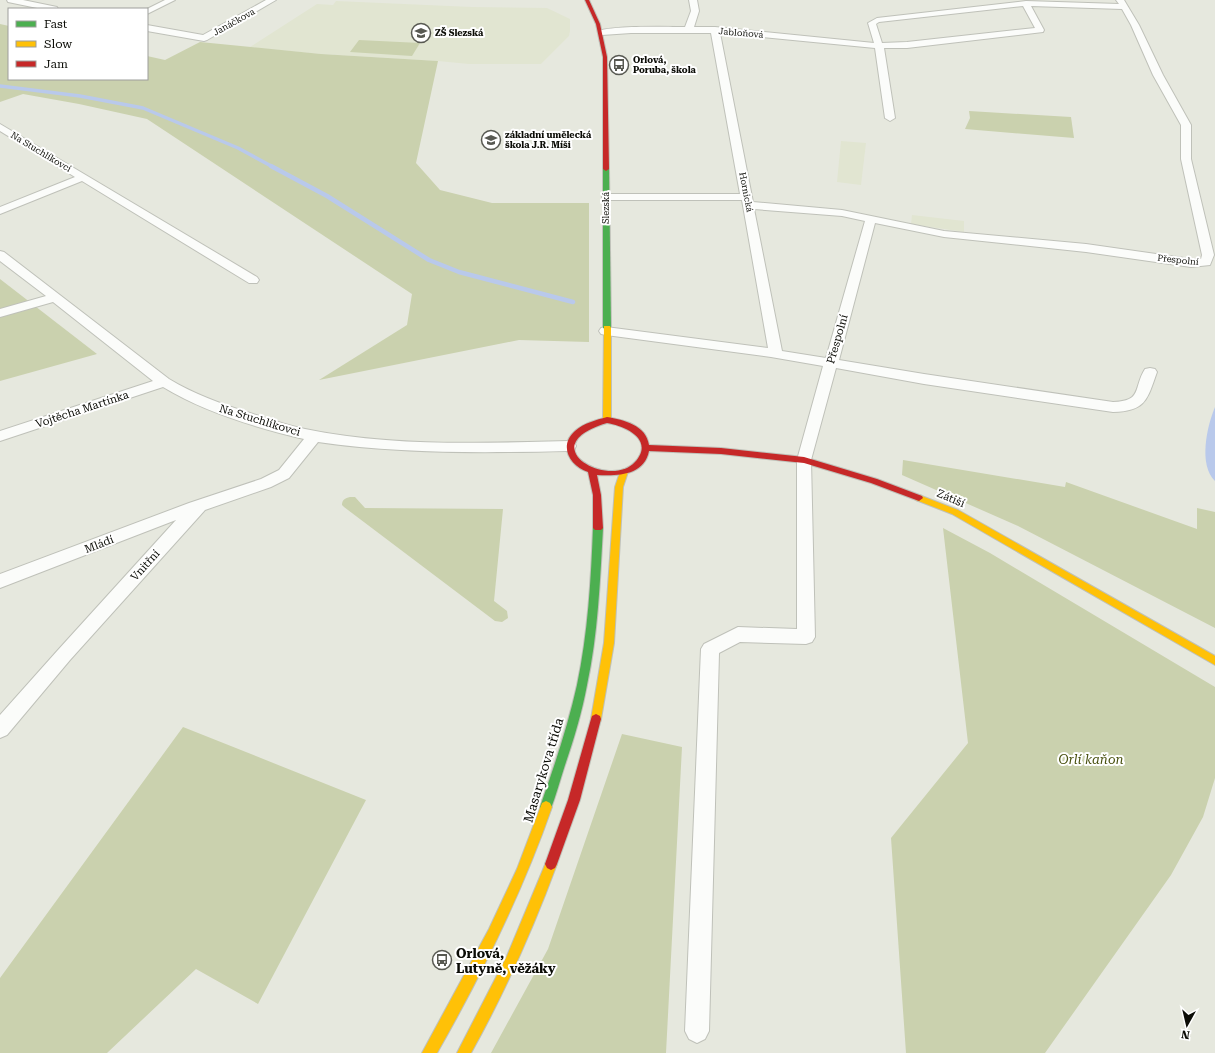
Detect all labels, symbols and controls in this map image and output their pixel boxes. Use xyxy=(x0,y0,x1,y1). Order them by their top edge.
street label: Janáčkova xyxy=(211,6,257,38)
legend xyxy=(8,8,148,80)
text: Fast xyxy=(44,17,68,31)
school or university icon: ZŠ Slezská xyxy=(410,22,432,44)
street label: Jabloňová xyxy=(718,26,764,40)
place label: ZŠ Slezská xyxy=(435,27,484,38)
text: Slow xyxy=(44,37,72,51)
bus stop icon: Orlová, Poruba, škola xyxy=(608,54,630,76)
place label: Orlová, Poruba, škola xyxy=(633,55,697,75)
text: Jam xyxy=(44,57,68,71)
school or university icon: základní umělecká škola J.R. Míši xyxy=(480,129,502,151)
street label: Na Stuchlíkovci xyxy=(9,130,73,174)
place label: základní umělecká škola J.R. Míši xyxy=(505,130,592,150)
street label: Hornická xyxy=(737,171,755,213)
street label: Slezská xyxy=(601,192,611,224)
street label: Přespolní xyxy=(1157,253,1199,267)
street label: Přespolní xyxy=(824,313,851,365)
street label: Vojtěcha Martínka xyxy=(34,388,130,431)
street label: Na Stuchlíkovci xyxy=(218,402,302,439)
street label: Zátiší xyxy=(935,487,967,510)
street label: Mládí xyxy=(83,533,116,556)
street label: Vnitřní xyxy=(128,547,163,584)
street label: Masarykova třída xyxy=(520,716,567,824)
park label: Orlí kaňon xyxy=(1058,752,1124,767)
place label: Orlová, Lutyně, věžáky xyxy=(456,946,556,976)
bus stop icon: Orlová, Lutyně, věžáky xyxy=(431,949,453,971)
north arrow xyxy=(1167,1005,1207,1045)
text: N xyxy=(1180,1027,1191,1041)

